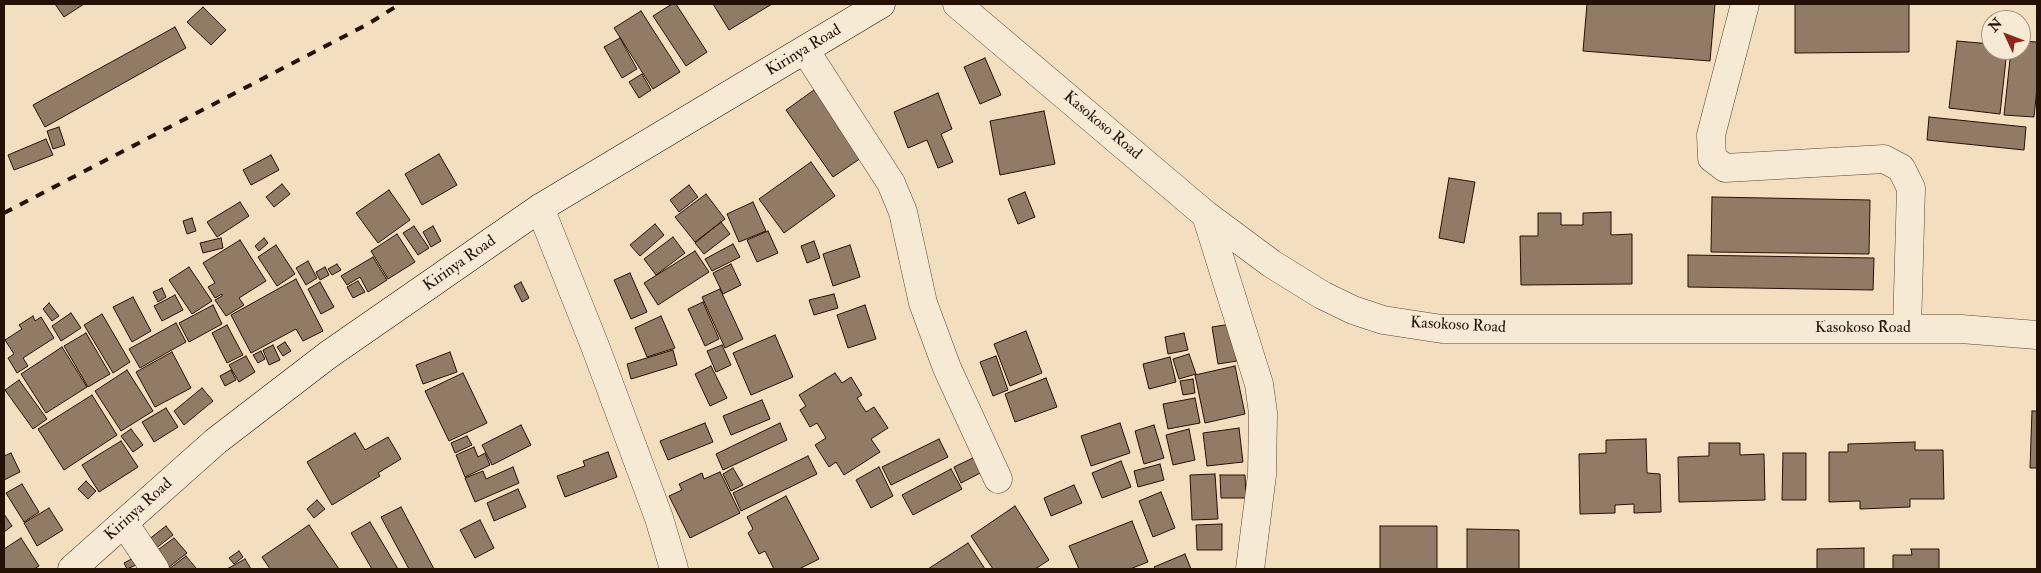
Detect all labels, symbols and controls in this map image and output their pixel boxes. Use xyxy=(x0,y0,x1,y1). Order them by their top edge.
north arrow xyxy=(1981,10,2031,60)
text: N xyxy=(1985,15,2006,36)
street label: Kirinya Road xyxy=(763,21,845,81)
street label: Kasokoso Road xyxy=(1059,88,1145,164)
street label: Kirinya Road xyxy=(420,232,500,296)
street label: Kasokoso Road xyxy=(1410,314,1506,338)
street label: Kasokoso Road xyxy=(1815,319,1911,339)
street label: Kirinya Road xyxy=(101,475,177,545)

